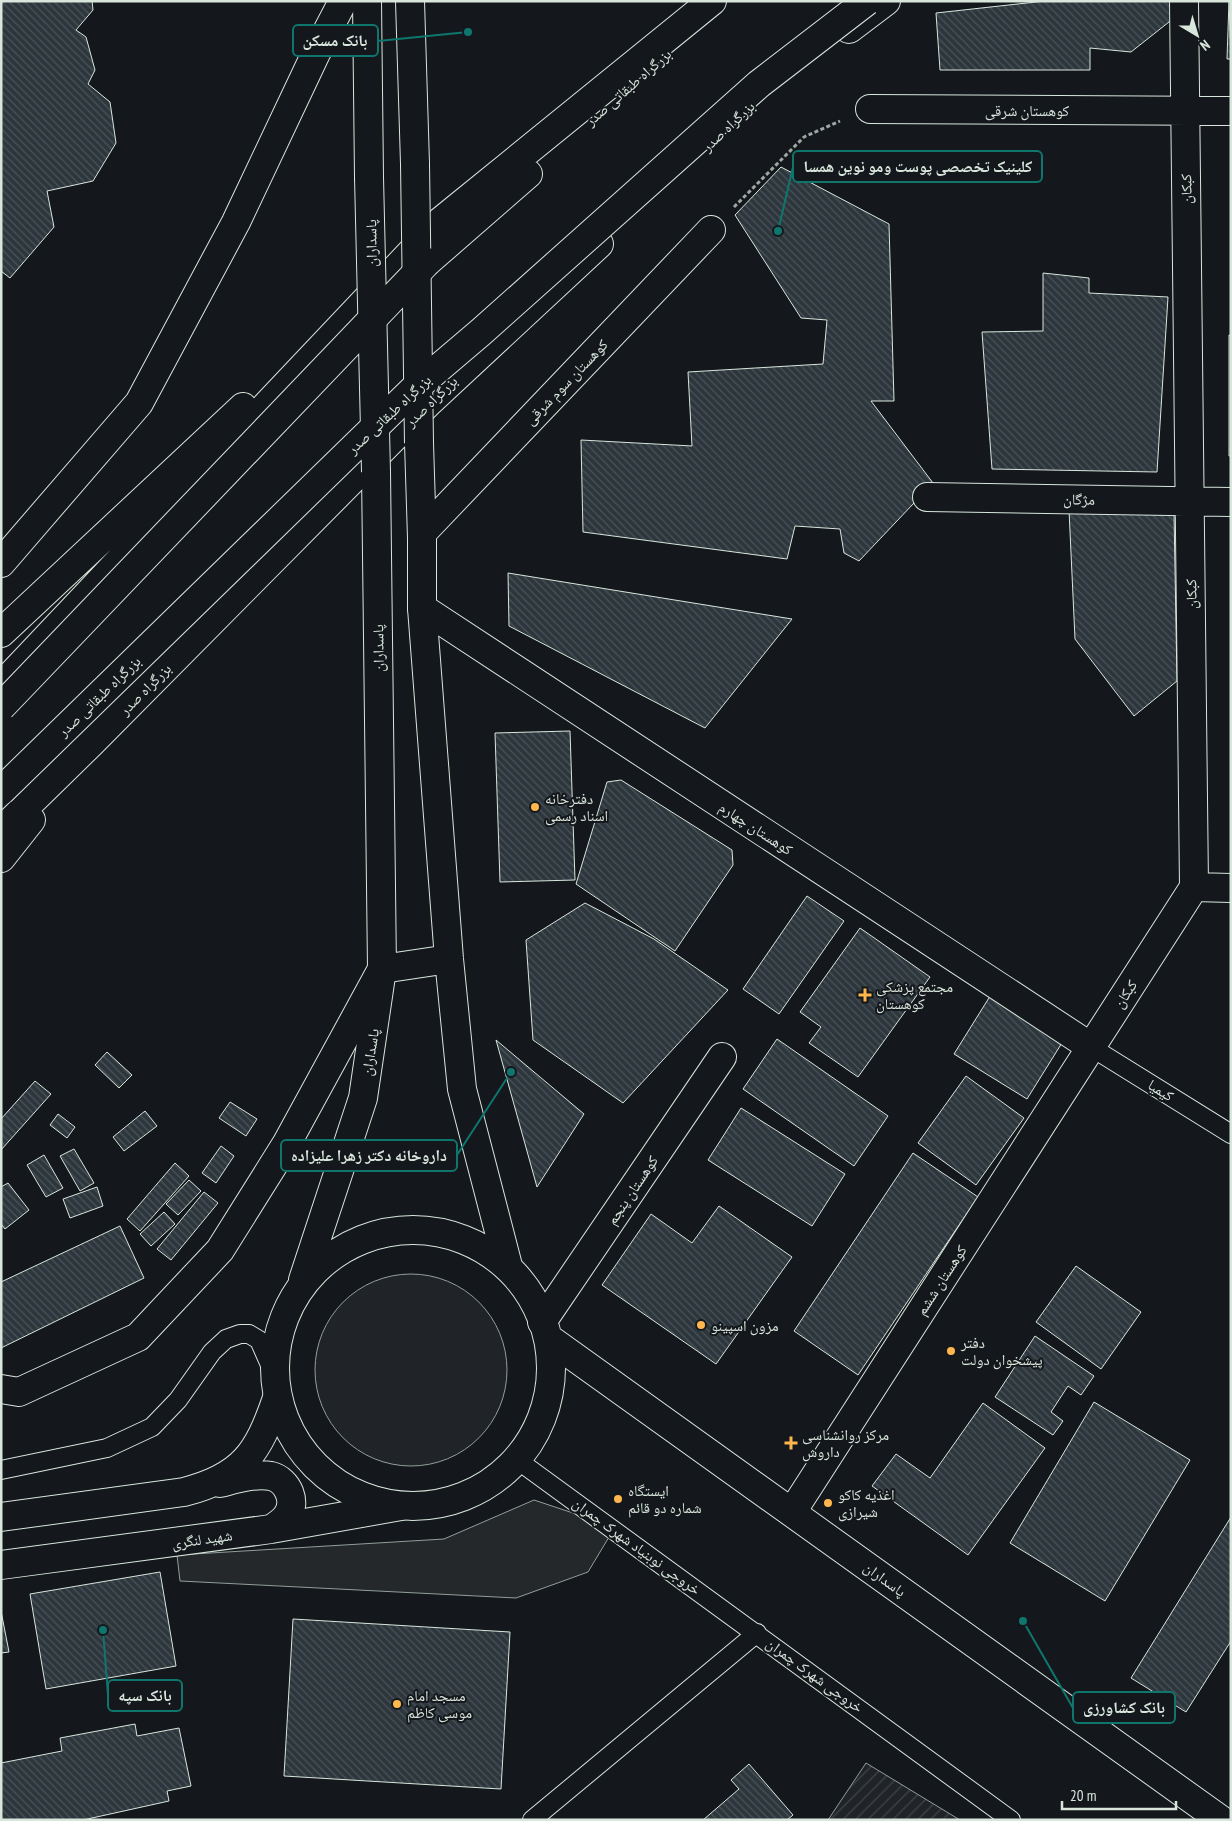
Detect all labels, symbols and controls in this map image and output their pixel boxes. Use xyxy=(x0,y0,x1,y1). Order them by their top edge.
north arrow xyxy=(1172,10,1222,60)
callout: بانک مسکن xyxy=(293,25,378,56)
text: بانک مسکن xyxy=(303,30,367,50)
text: N xyxy=(1196,36,1214,55)
street label: بزرگراه طبقاتی صدر xyxy=(580,44,676,131)
street label: بزرگراه صدر xyxy=(697,97,759,156)
street label: کوهستان شرقی xyxy=(985,101,1069,121)
callout: کلینیک تخصصی پوست ومو نوین همسا xyxy=(793,151,1042,182)
text: کلینیک تخصصی پوست ومو نوین همسا xyxy=(804,156,1032,176)
street label: کبکان xyxy=(1176,174,1197,204)
street label: پاسداران xyxy=(361,219,382,267)
street label: کوهستان سوم شرقی xyxy=(520,335,612,430)
street label: بزرگراه طبقاتی صدر xyxy=(342,370,436,459)
street label: بزرگراه صدر xyxy=(400,371,461,431)
street label: مژگان xyxy=(1063,489,1095,510)
street label: کبکان xyxy=(1181,579,1202,609)
street label: پاسداران xyxy=(368,624,389,672)
street label: بزرگراه طبقاتی صدر xyxy=(53,652,145,742)
street label: بزرگراه صدر xyxy=(114,659,175,720)
place label: دفترخانه اسناد رسمی xyxy=(545,789,608,826)
street label: کوهستان چهارم xyxy=(715,797,796,860)
marker: دفترخانه اسناد رسمی xyxy=(529,801,541,813)
street label: کبکان xyxy=(1109,976,1142,1012)
place label: مجتمع پزشکی کوهستان xyxy=(876,977,953,1014)
marker: مجتمع پزشکی کوهستان xyxy=(858,988,872,1002)
street label: پاسداران xyxy=(357,1027,384,1077)
street label: کیمیا xyxy=(1145,1075,1177,1105)
callout: داروخانه دکتر زهرا علیزاده xyxy=(281,1140,457,1171)
text: داروخانه دکتر زهرا علیزاده xyxy=(291,1145,447,1165)
street label: کوهستان پنجم xyxy=(602,1152,663,1229)
street label: کوهستان ششم xyxy=(911,1241,972,1319)
place label: مزون اسپینو xyxy=(711,1316,779,1336)
marker: مزون اسپینو xyxy=(695,1319,707,1331)
place label: دفتر پیشخوان دولت xyxy=(960,1333,1043,1370)
marker: دفتر پیشخوان دولت xyxy=(945,1345,957,1357)
place label: مرکز روانشناسی داروش xyxy=(802,1425,889,1462)
marker: مرکز روانشناسی داروش xyxy=(784,1436,798,1450)
place label: ایستگاه شماره دو قائم xyxy=(628,1481,702,1518)
place label: اغذیه کاکو شیرازی xyxy=(838,1485,895,1522)
street label: خروجی نوبنیاد شهرک چمران xyxy=(569,1493,705,1600)
marker: ایستگاه شماره دو قائم xyxy=(612,1493,624,1505)
marker: اغذیه کاکو شیرازی xyxy=(822,1497,834,1509)
street label: شهید لنگری xyxy=(170,1525,234,1554)
street label: پاسداران xyxy=(860,1557,910,1601)
street label: خروجی شهرک چمران xyxy=(762,1633,868,1718)
callout: بانک سپه xyxy=(108,1680,182,1711)
text: بانک سپه xyxy=(118,1685,172,1705)
place label: مسجد امام موسی کاظم xyxy=(407,1686,472,1723)
callout: بانک کشاورزی xyxy=(1073,1692,1175,1723)
text: بانک کشاورزی xyxy=(1083,1697,1165,1717)
marker: مسجد امام موسی کاظم xyxy=(391,1698,403,1710)
scale bar xyxy=(1062,1778,1176,1810)
text: 20 m xyxy=(1070,1786,1096,1805)

